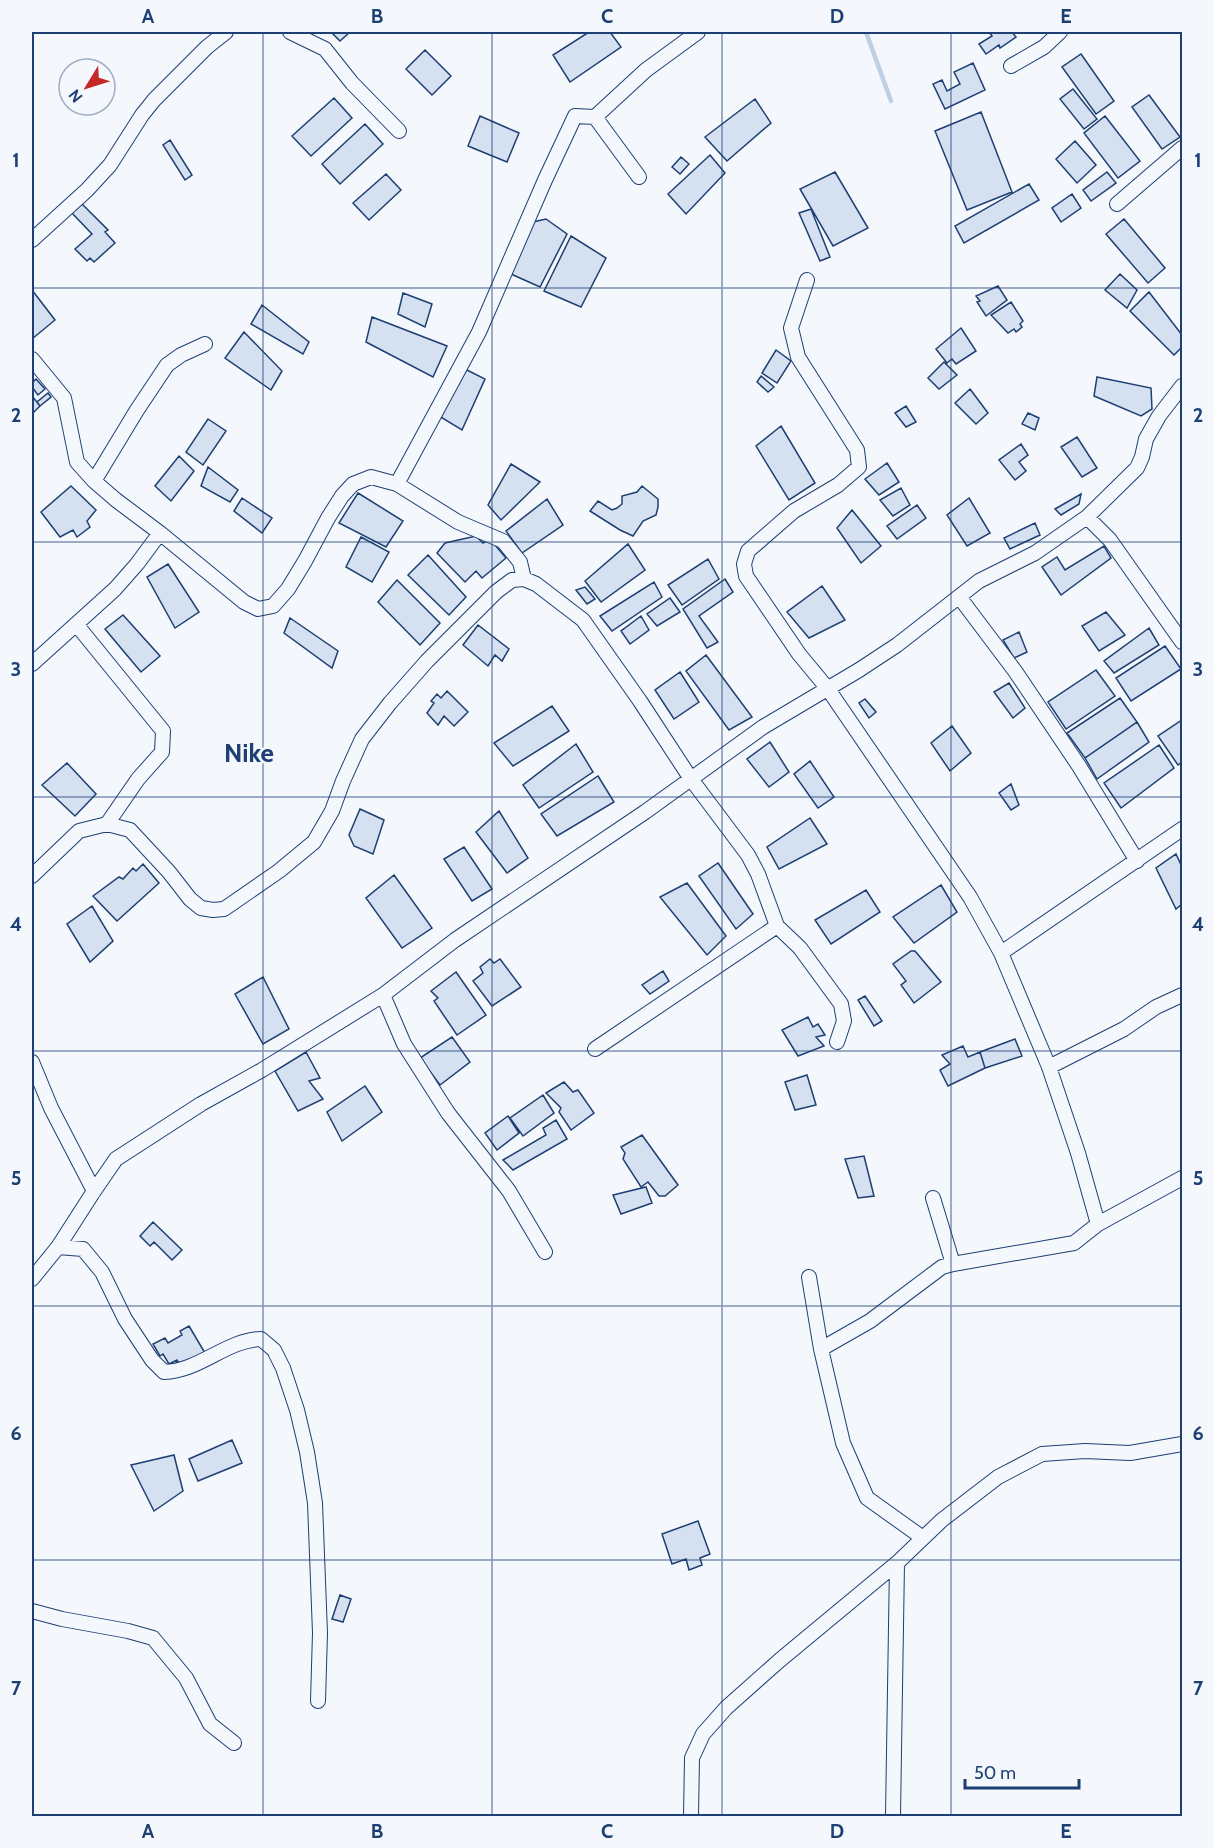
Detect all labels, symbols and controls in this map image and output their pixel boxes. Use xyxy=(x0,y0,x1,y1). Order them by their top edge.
text: A xyxy=(142,4,155,28)
text: B xyxy=(371,4,383,28)
text: C xyxy=(601,4,613,28)
text: D xyxy=(830,4,844,28)
text: E xyxy=(1060,4,1072,28)
north arrow xyxy=(57,57,117,117)
text: N xyxy=(65,86,87,106)
text: 1 xyxy=(12,148,20,172)
text: 1 xyxy=(1194,148,1202,172)
text: 2 xyxy=(11,403,21,427)
text: 2 xyxy=(1193,403,1203,427)
text: 3 xyxy=(11,657,21,681)
text: 3 xyxy=(1193,657,1203,681)
district label: Nike xyxy=(224,737,274,769)
text: 4 xyxy=(10,912,22,936)
text: 4 xyxy=(1192,912,1204,936)
text: 5 xyxy=(11,1166,21,1190)
text: 5 xyxy=(1193,1166,1203,1190)
text: 6 xyxy=(10,1421,22,1445)
text: 6 xyxy=(1192,1421,1204,1445)
text: 7 xyxy=(11,1676,22,1700)
text: 7 xyxy=(1193,1676,1204,1700)
scale bar xyxy=(965,1752,1079,1790)
text: 50 m xyxy=(974,1762,1016,1784)
text: A xyxy=(142,1819,155,1843)
text: B xyxy=(371,1819,383,1843)
text: C xyxy=(601,1819,613,1843)
text: D xyxy=(830,1819,844,1843)
text: E xyxy=(1060,1819,1072,1843)

